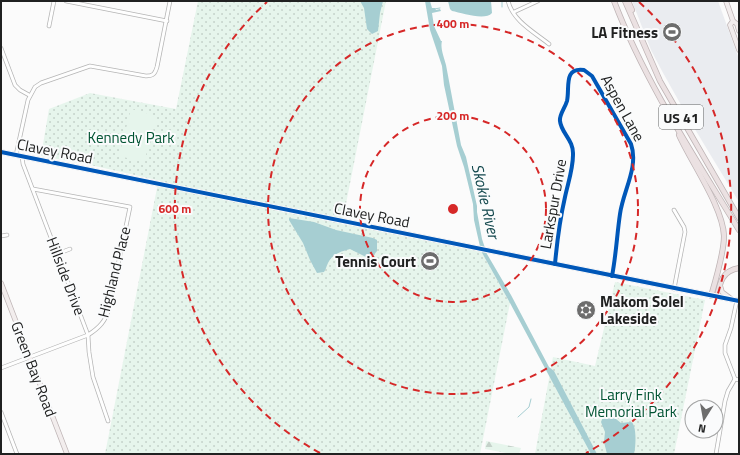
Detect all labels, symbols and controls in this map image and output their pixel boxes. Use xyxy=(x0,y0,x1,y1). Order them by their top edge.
text: 400 m xyxy=(437,14,469,33)
place label: LA Fitness xyxy=(591,21,658,44)
sports icon: LA Fitness xyxy=(661,21,683,43)
street label: Aspen Lane xyxy=(595,70,651,146)
road number: US 41 xyxy=(659,105,703,129)
text: 200 m xyxy=(437,106,469,125)
park label: Kennedy Park xyxy=(88,126,174,149)
street label: Clavey Road xyxy=(15,132,95,170)
street label: Larkspur Drive xyxy=(534,157,572,251)
water label: Skokie River xyxy=(466,161,507,243)
street label: Clavey Road xyxy=(332,196,412,234)
text: 600 m xyxy=(159,199,191,218)
centre of rings xyxy=(446,202,460,216)
street label: Highland Place xyxy=(92,224,136,320)
street label: Hillside Drive xyxy=(41,233,91,319)
place label: Tennis Court xyxy=(335,250,417,273)
sports icon: Tennis Court xyxy=(419,250,441,272)
place label: Makom Solel Lakeside xyxy=(600,290,684,330)
synagogue icon: Makom Solel Lakeside xyxy=(575,299,597,321)
street label: Green Bay Road xyxy=(5,318,63,420)
park label: Larry Fink Memorial Park xyxy=(585,383,677,423)
north arrow xyxy=(684,399,724,439)
text: N xyxy=(697,420,707,437)

